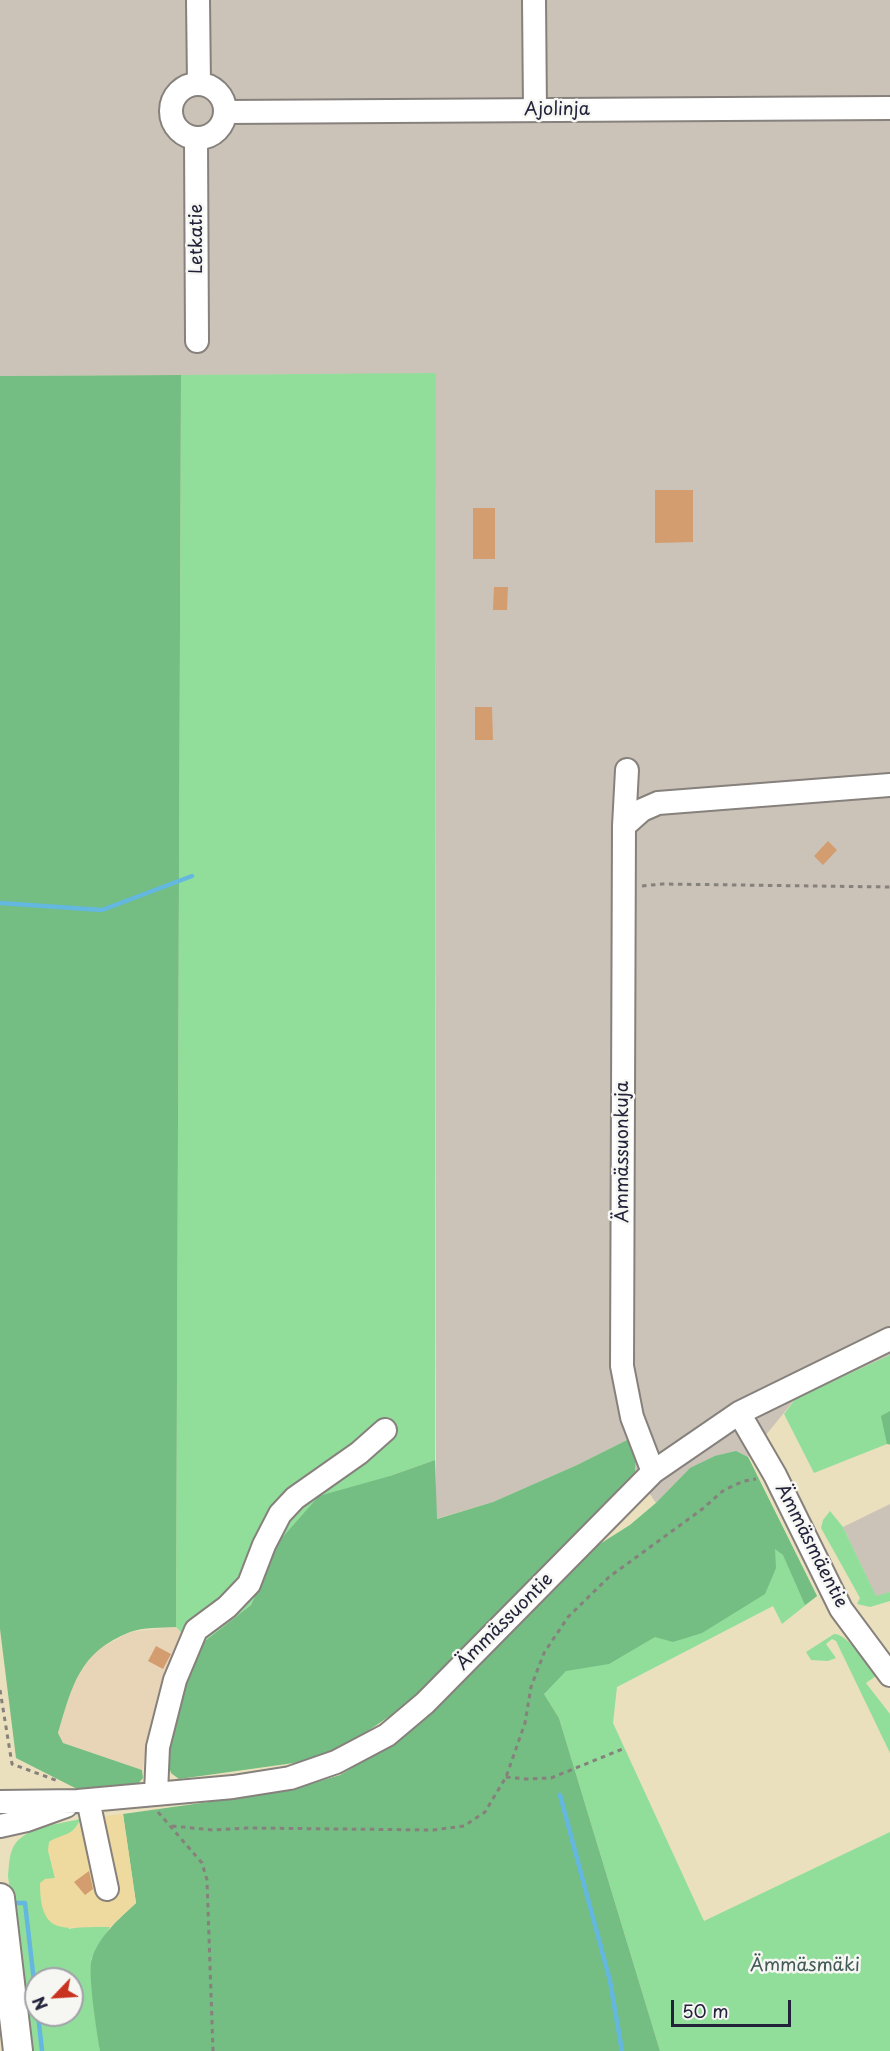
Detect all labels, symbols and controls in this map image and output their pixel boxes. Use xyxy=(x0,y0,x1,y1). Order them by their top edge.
street label: Ajolinja xyxy=(524,99,590,121)
street label: Letkatie xyxy=(186,204,208,274)
street label: Ämmässuonkuja xyxy=(612,1081,634,1223)
street label: Ämmäsmäentie xyxy=(770,1480,852,1612)
street label: Ämmässuontie xyxy=(452,1569,558,1675)
park label: Ämmäsmäki xyxy=(750,1955,860,1977)
north arrow xyxy=(24,1967,84,2027)
scale bar xyxy=(674,1988,794,2026)
text: N xyxy=(26,1993,53,2015)
text: 50 m xyxy=(682,1997,729,2024)

